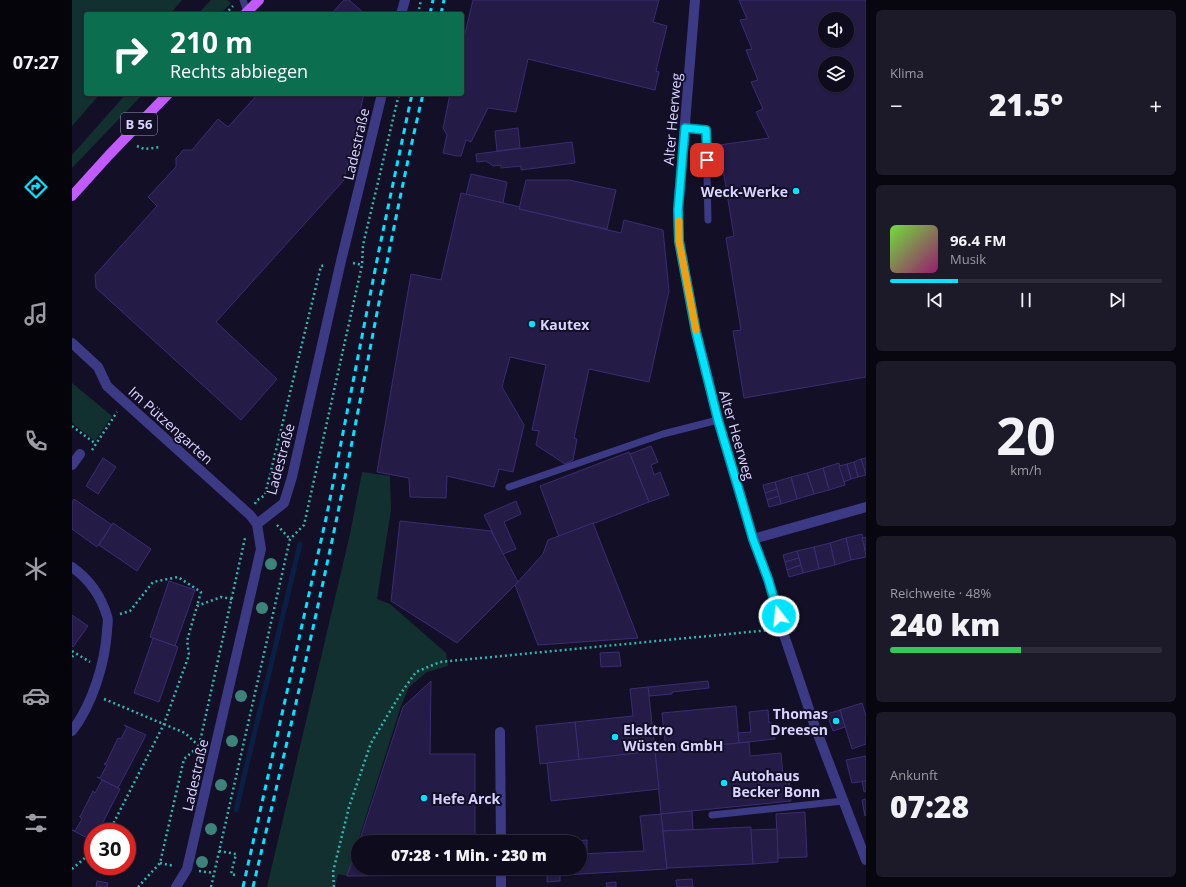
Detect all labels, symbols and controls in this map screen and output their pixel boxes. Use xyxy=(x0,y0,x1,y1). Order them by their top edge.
map controls xyxy=(818,12,854,92)
button: sound xyxy=(818,12,854,48)
text: 210 m xyxy=(170,23,253,61)
icon: right xyxy=(104,28,156,80)
text: 07:27 xyxy=(13,50,59,74)
button: layers xyxy=(818,56,854,92)
text: Rechts abbiegen xyxy=(170,59,308,83)
text: Klima xyxy=(890,64,924,82)
street label: Alter Heerweg xyxy=(658,72,686,166)
text: 21.5° xyxy=(989,84,1063,125)
text: − xyxy=(890,90,903,120)
text: + xyxy=(1149,90,1162,120)
street label: Ladestraße xyxy=(339,106,374,182)
road number: B 56 xyxy=(121,113,157,135)
pin xyxy=(690,143,724,177)
icon: arrive xyxy=(696,149,718,171)
icon: directions xyxy=(22,173,50,201)
place label: Weck-Werke xyxy=(701,182,788,201)
marker: Weck-Werke xyxy=(791,186,801,196)
text: 96.4 FM xyxy=(950,230,1006,250)
text: Musik xyxy=(950,250,986,268)
icon: previous xyxy=(924,289,946,311)
icon: pause xyxy=(1015,289,1037,311)
icon: next xyxy=(1106,289,1128,311)
icon: music xyxy=(22,300,50,328)
place label: Kautex xyxy=(540,315,590,334)
marker: Kautex xyxy=(527,319,537,329)
street label: Im Pützengarten xyxy=(124,382,218,468)
street label: Alter Heerweg xyxy=(715,388,759,483)
text: 20 xyxy=(996,399,1056,470)
street label: Ladestraße xyxy=(261,421,299,497)
icon: phone xyxy=(22,427,50,455)
text: km/h xyxy=(1010,461,1042,479)
icon: climate xyxy=(22,555,50,583)
text: Reichweite · 48% xyxy=(890,584,991,602)
position arrow xyxy=(758,595,800,637)
text: 240 km xyxy=(890,604,1000,645)
icon: car xyxy=(22,682,50,710)
place label: Thomas Dreesen xyxy=(770,704,828,739)
marker: Thomas Dreesen xyxy=(831,716,841,726)
place label: Elektro Wüsten GmbH xyxy=(623,720,723,755)
marker: Elektro Wüsten GmbH xyxy=(610,732,620,742)
street label: Ladestraße xyxy=(178,737,213,813)
place label: Autohaus Becker Bonn xyxy=(732,766,820,801)
text: Ankunft xyxy=(890,766,938,784)
marker: Autohaus Becker Bonn xyxy=(719,778,729,788)
text: 07:28 xyxy=(890,786,969,827)
place label: Hefe Arck xyxy=(432,789,501,808)
marker: Hefe Arck xyxy=(419,793,429,803)
icon: filters xyxy=(22,809,50,837)
speed limit sign: 30 xyxy=(84,823,136,875)
text: 07:28 · 1 Min. · 230 m xyxy=(391,845,547,865)

